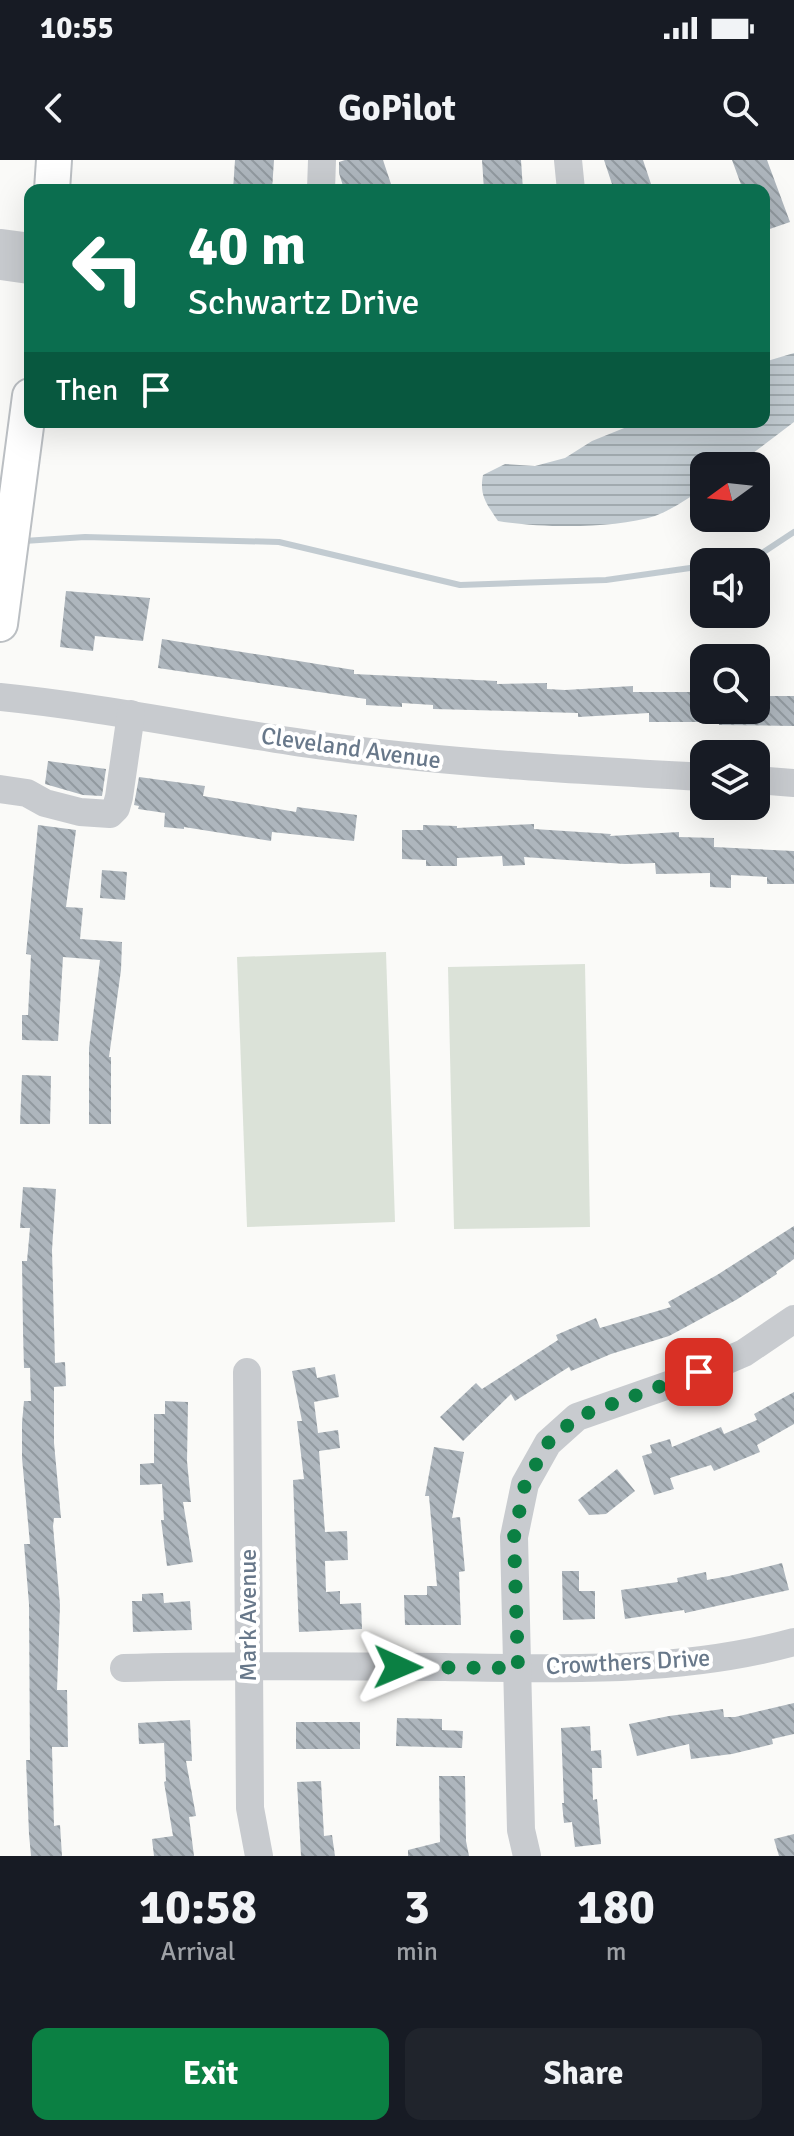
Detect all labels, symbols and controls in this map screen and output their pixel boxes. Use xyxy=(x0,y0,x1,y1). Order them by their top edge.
text: 10:55 xyxy=(40,10,114,47)
icon: back xyxy=(32,86,76,130)
text: GoPilot xyxy=(338,86,456,131)
icon: search xyxy=(718,86,762,130)
text: 40 m xyxy=(188,211,306,280)
icon: left xyxy=(56,216,160,320)
text: Schwartz Drive xyxy=(188,280,420,325)
icon: arrive xyxy=(134,368,178,412)
text: Then xyxy=(56,372,118,409)
north arrow xyxy=(690,452,770,532)
map controls xyxy=(690,452,770,820)
button: sound xyxy=(690,548,770,628)
button: search xyxy=(690,644,770,724)
street label: Cleveland Avenue xyxy=(259,721,443,775)
button: layers xyxy=(690,740,770,820)
pin xyxy=(665,1338,733,1406)
icon: arrive xyxy=(677,1350,721,1394)
street label: Mark Avenue xyxy=(233,1549,263,1681)
position arrow xyxy=(356,1625,440,1709)
street label: Crowthers Drive xyxy=(545,1643,711,1681)
text: 10:58 xyxy=(139,1878,257,1937)
text: 3 xyxy=(404,1878,430,1937)
text: 180 xyxy=(577,1878,655,1937)
text: Arrival xyxy=(161,1936,235,1968)
text: min xyxy=(396,1936,438,1968)
text: m xyxy=(606,1936,626,1968)
button: Exit xyxy=(32,2028,389,2120)
button: Share xyxy=(405,2028,762,2120)

